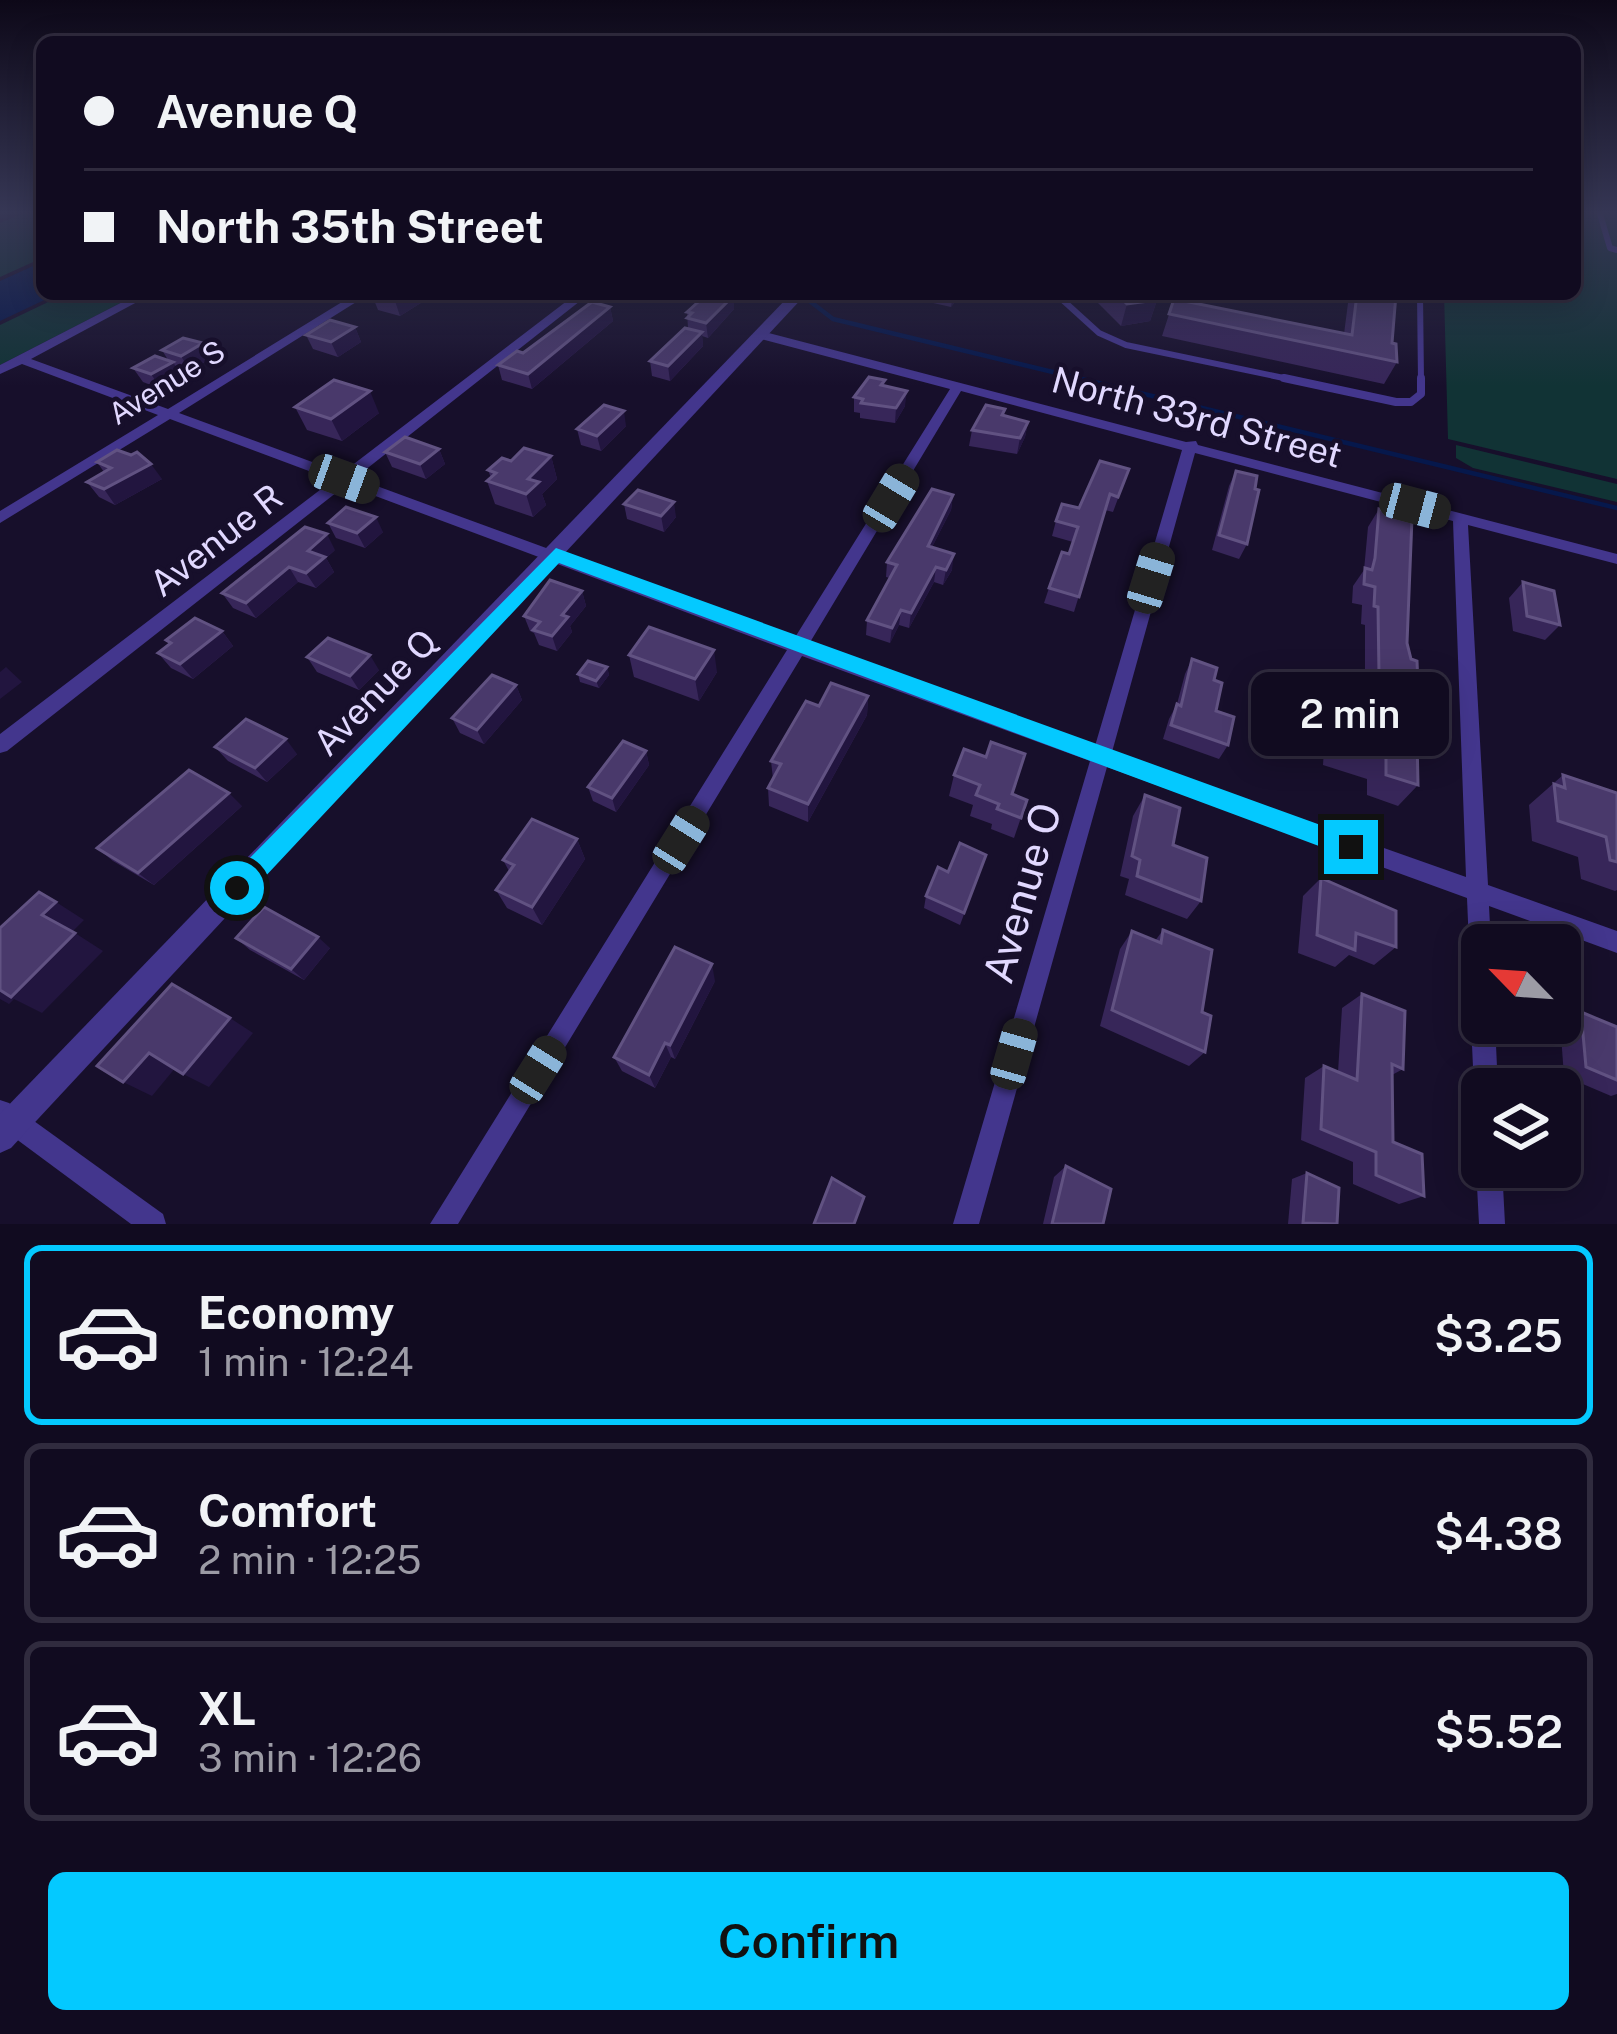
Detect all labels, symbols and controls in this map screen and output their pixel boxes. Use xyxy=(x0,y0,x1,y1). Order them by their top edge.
text: Avenue Q xyxy=(156,85,358,138)
text: North 35th Street xyxy=(156,200,544,253)
street label: Avenue S xyxy=(102,332,231,432)
street label: North 33rd Street xyxy=(1047,358,1347,476)
car xyxy=(304,450,384,508)
car xyxy=(857,458,925,538)
street label: Avenue R xyxy=(141,475,291,605)
car xyxy=(1376,479,1454,533)
car xyxy=(1123,538,1179,618)
street label: Avenue Q xyxy=(305,620,445,764)
callout: 2 min xyxy=(1252,673,1450,757)
text: 2 min xyxy=(1300,691,1400,737)
street label: Avenue O xyxy=(972,797,1071,989)
car xyxy=(647,800,715,880)
route end xyxy=(1324,820,1378,874)
route start xyxy=(210,861,264,915)
north arrow xyxy=(1461,924,1581,1044)
map controls xyxy=(1461,924,1581,1188)
car xyxy=(987,1014,1041,1094)
car xyxy=(504,1030,572,1110)
button: layers xyxy=(1461,1068,1581,1188)
icon: car xyxy=(54,1281,162,1389)
text: Economy xyxy=(198,1286,394,1339)
text: $3.25 xyxy=(1434,1309,1563,1362)
text: 1 min · 12:24 xyxy=(198,1339,414,1385)
icon: car xyxy=(54,1479,162,1587)
text: Comfort xyxy=(198,1484,377,1537)
text: $4.38 xyxy=(1434,1507,1563,1560)
text: 2 min · 12:25 xyxy=(198,1537,421,1583)
icon: car xyxy=(54,1677,162,1785)
text: XL xyxy=(198,1682,256,1735)
text: $5.52 xyxy=(1435,1705,1563,1758)
text: 3 min · 12:26 xyxy=(198,1735,422,1781)
button: Confirm xyxy=(48,1872,1569,2010)

